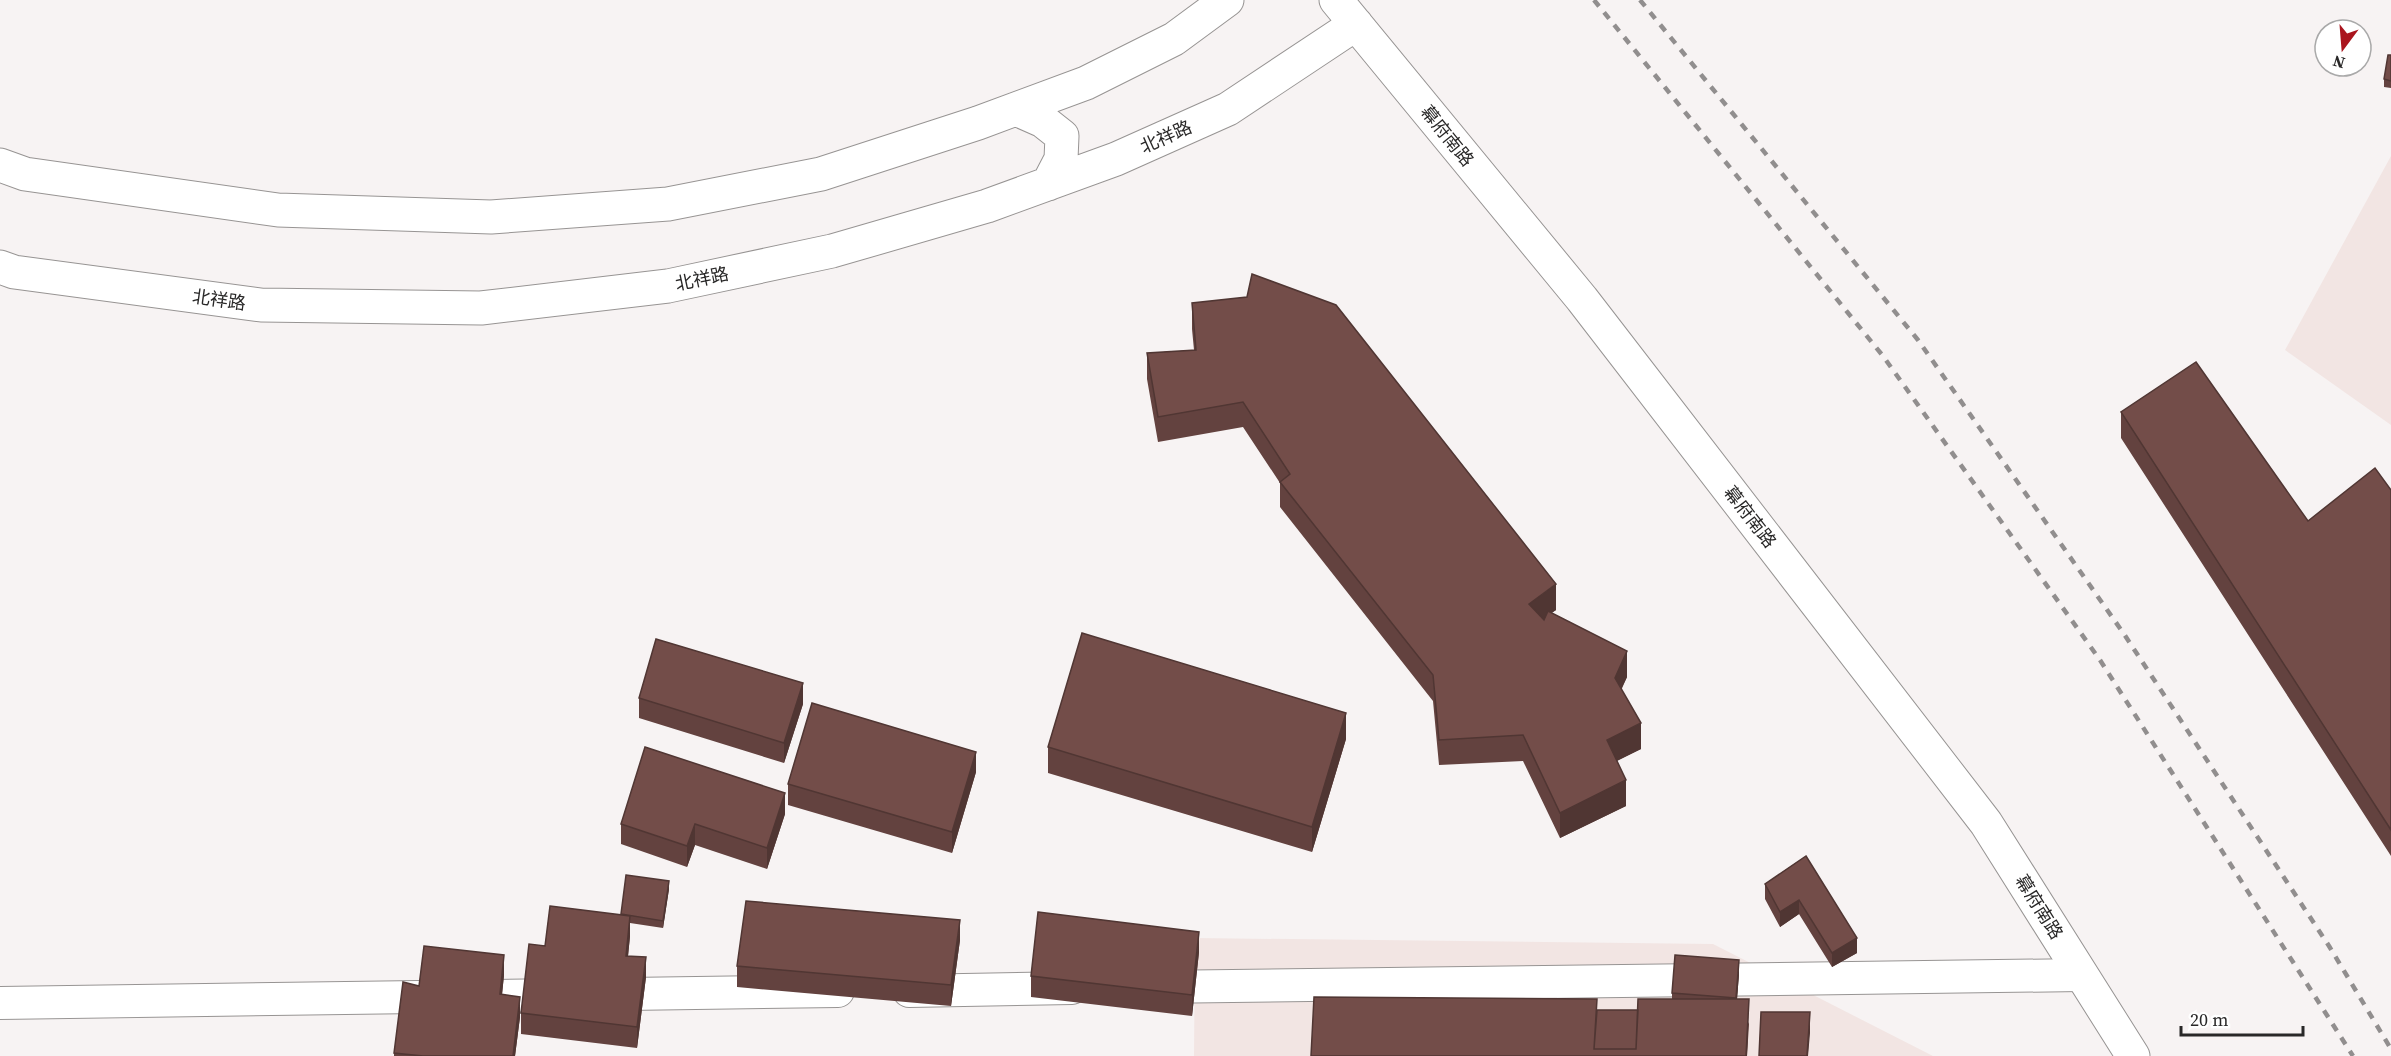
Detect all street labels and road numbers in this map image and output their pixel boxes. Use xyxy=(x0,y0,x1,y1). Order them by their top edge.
street label: 幕府南路 xyxy=(1415,100,1480,172)
street label: 北祥路 xyxy=(1136,114,1196,159)
street label: 北祥路 xyxy=(673,261,731,296)
street label: 北祥路 xyxy=(191,283,248,316)
street label: 幕府南路 xyxy=(1718,481,1782,553)
street label: 幕府南路 xyxy=(2010,870,2069,944)

